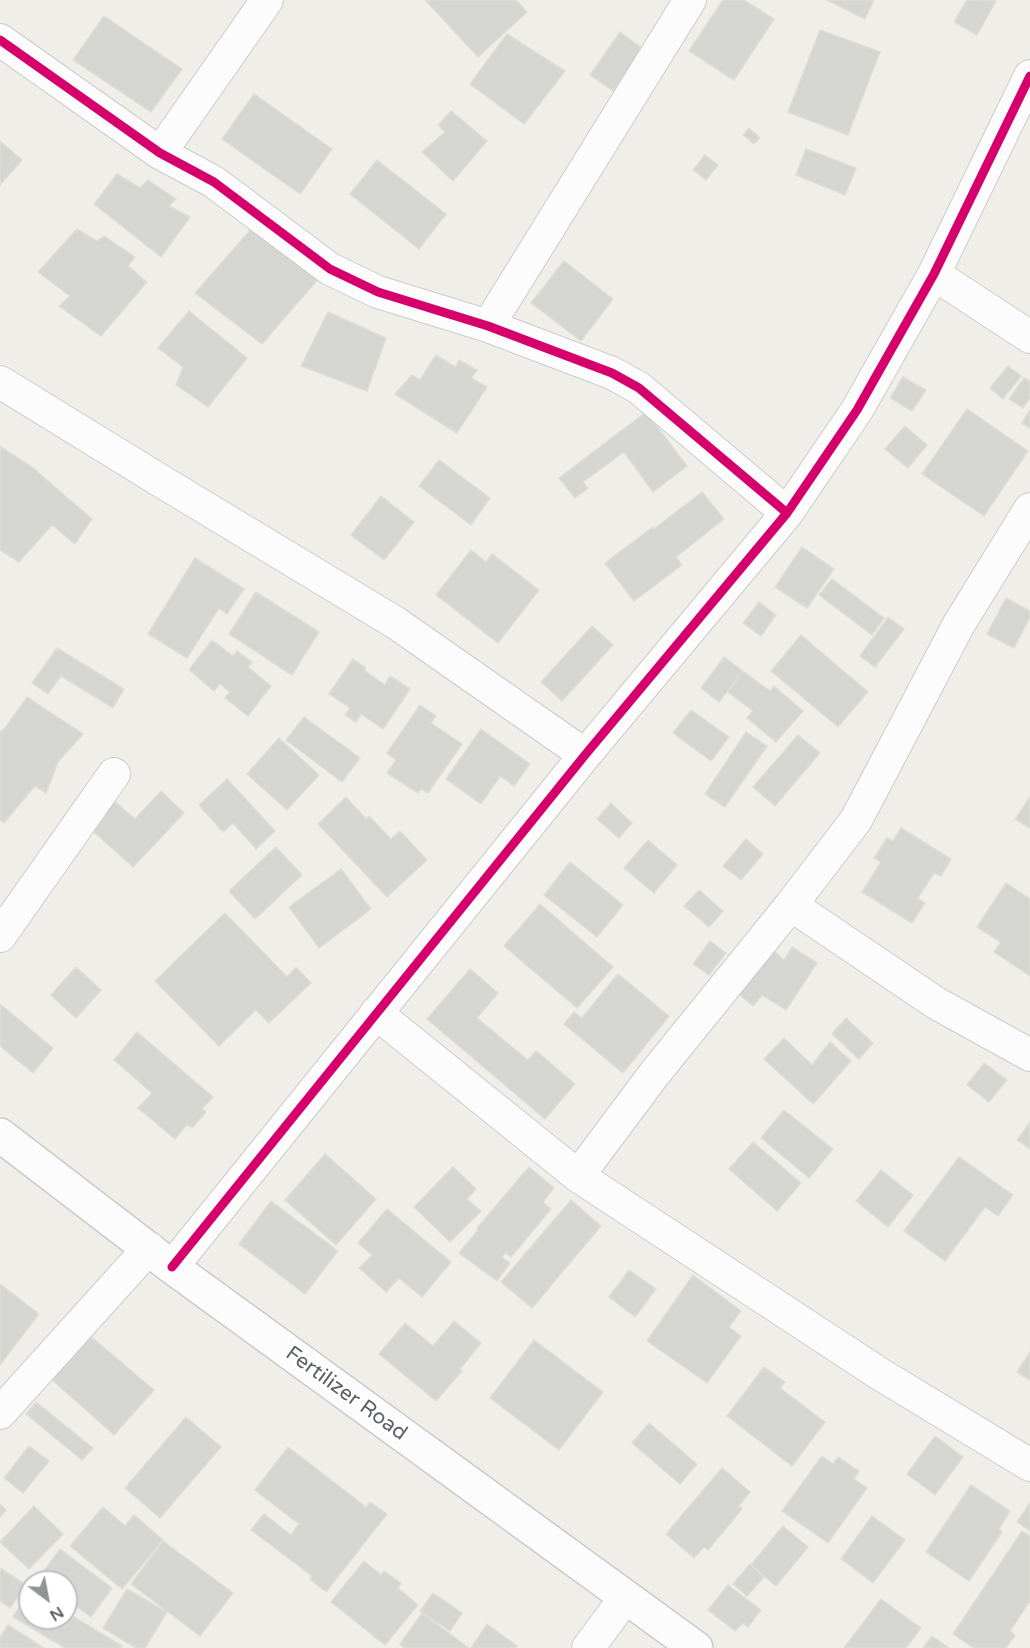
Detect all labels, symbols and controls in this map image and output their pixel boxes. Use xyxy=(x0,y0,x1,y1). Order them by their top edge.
street label: Fertilizer Road xyxy=(280,1341,412,1447)
north arrow xyxy=(18,1570,78,1630)
text: N xyxy=(46,1602,67,1625)

